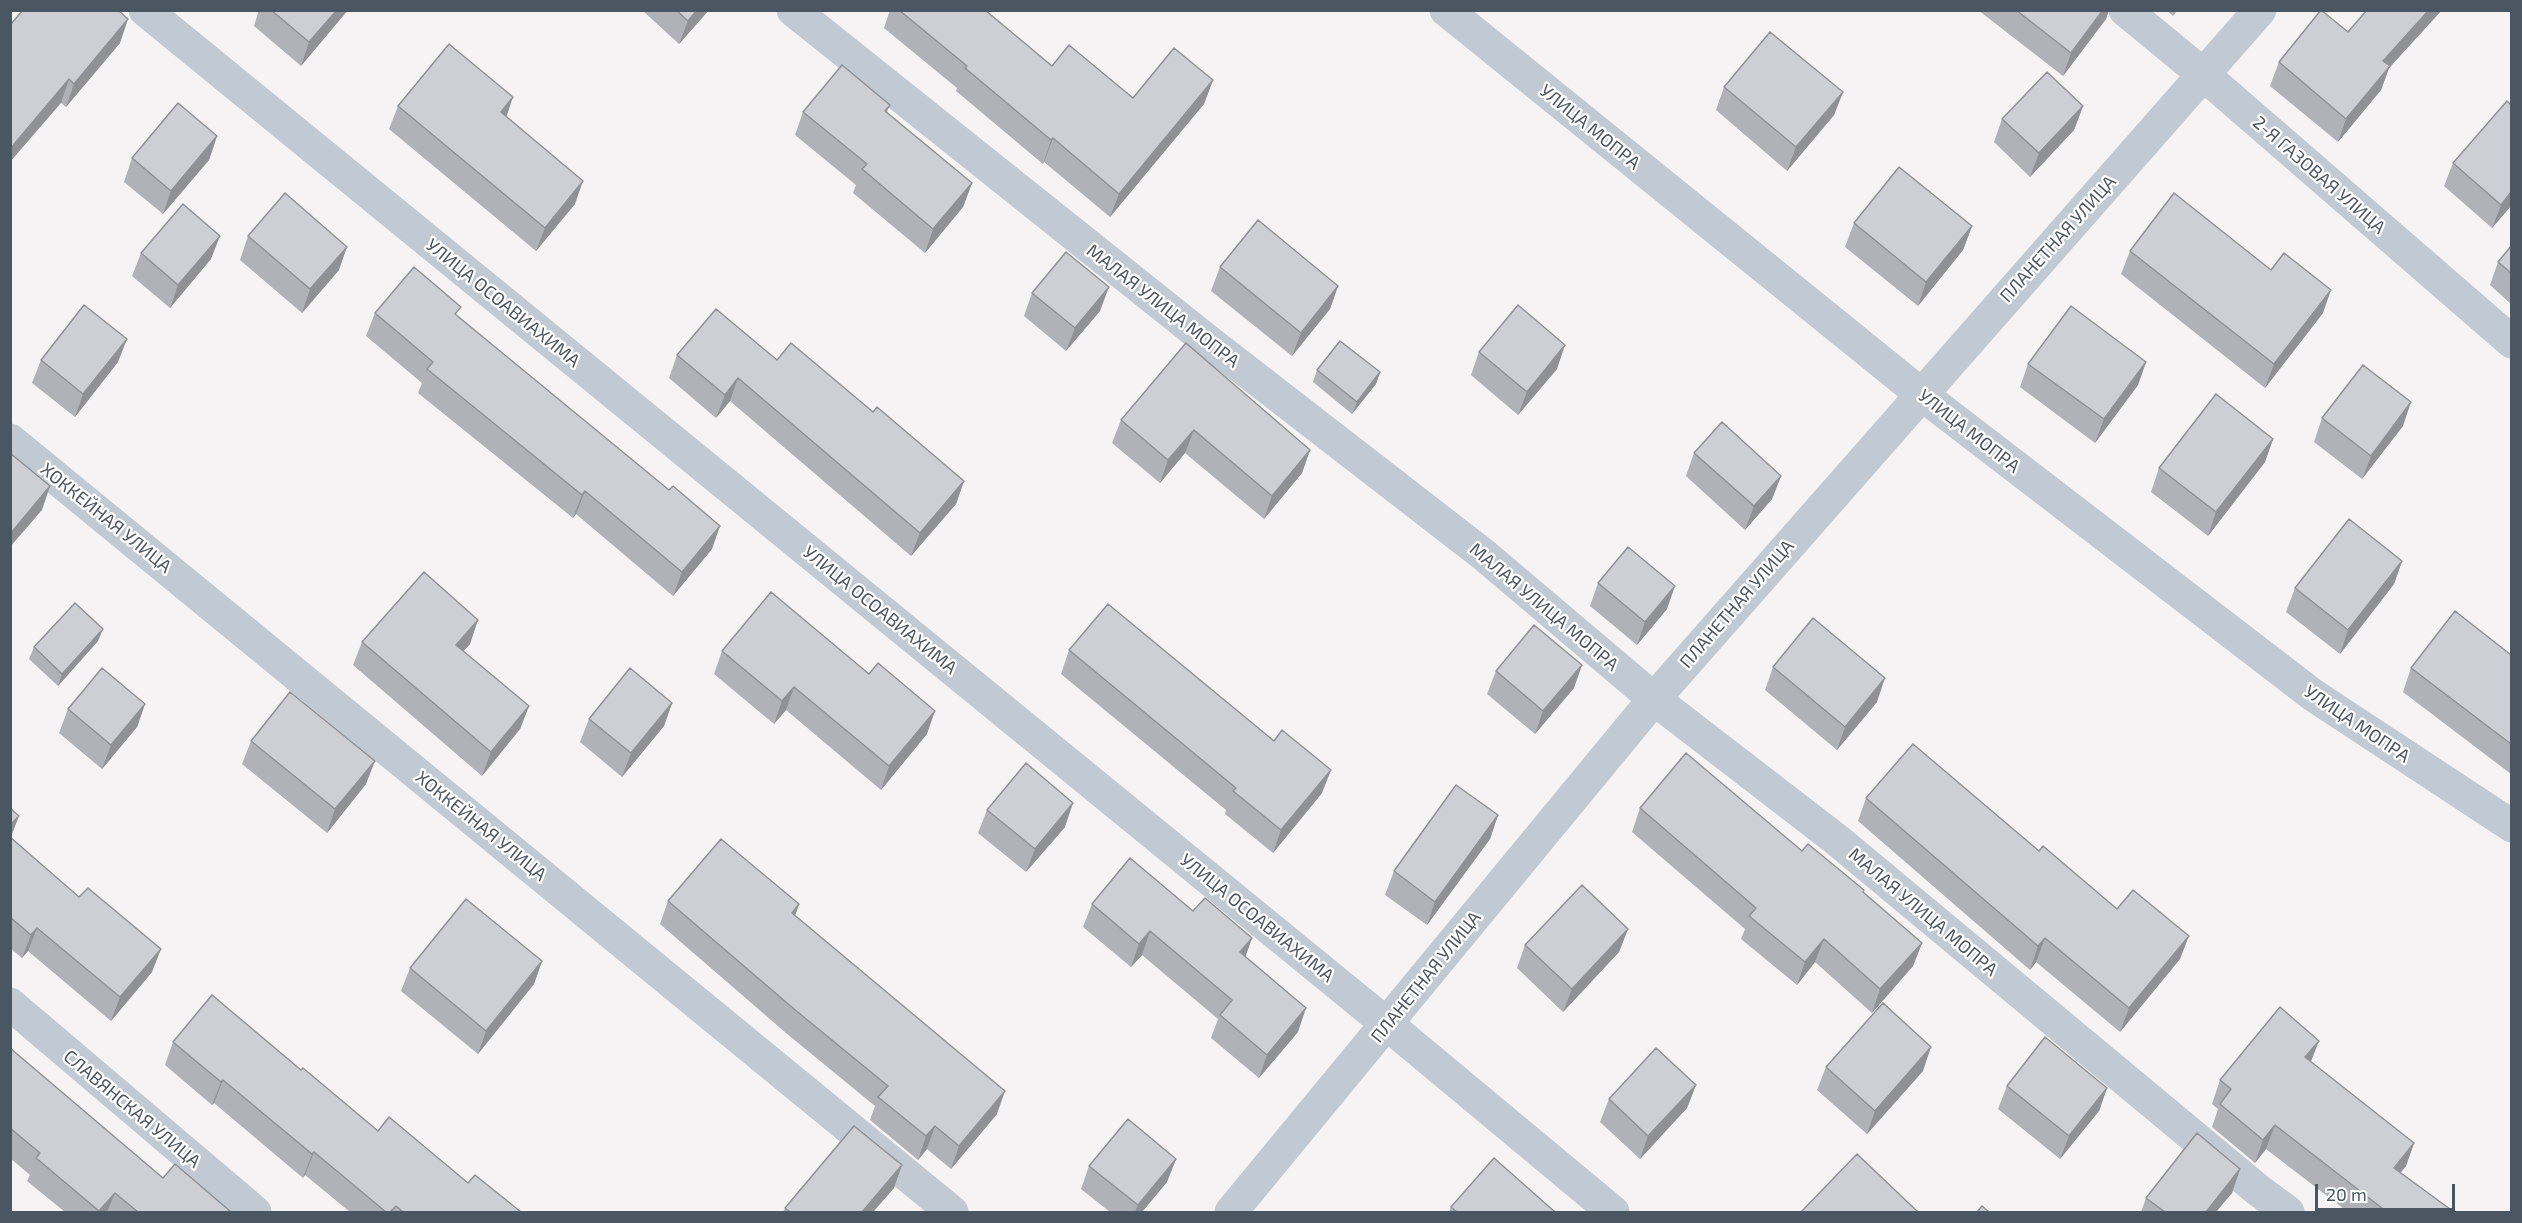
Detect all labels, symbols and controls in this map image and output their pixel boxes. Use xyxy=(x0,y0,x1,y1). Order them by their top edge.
street label: УЛИЦА МОПРА xyxy=(1535,80,1645,174)
street label: 2-Я ГАЗОВАЯ УЛИЦА xyxy=(2248,111,2390,239)
street label: ПЛАНЕТНАЯ УЛИЦА xyxy=(1995,171,2121,307)
street label: УЛИЦА ОСОАВИАХИМА xyxy=(422,234,584,372)
street label: МАЛАЯ УЛИЦА МОПРА xyxy=(1082,240,1244,372)
street label: УЛИЦА МОПРА xyxy=(1914,385,2024,477)
street label: ХОККЕЙНАЯ УЛИЦА xyxy=(36,459,176,577)
street label: ПЛАНЕТНАЯ УЛИЦА xyxy=(1675,535,1799,673)
street label: МАЛАЯ УЛИЦА МОПРА xyxy=(1465,538,1623,676)
street label: УЛИЦА ОСОАВИАХИМА xyxy=(799,541,961,679)
street label: УЛИЦА МОПРА xyxy=(2300,681,2414,767)
street label: ХОККЕЙНАЯ УЛИЦА xyxy=(411,767,551,885)
street label: МАЛАЯ УЛИЦА МОПРА xyxy=(1844,843,2002,981)
street label: УЛИЦА ОСОАВИАХИМА xyxy=(1176,849,1338,987)
street label: ПЛАНЕТНАЯ УЛИЦА xyxy=(1366,907,1486,1047)
street label: СЛАВЯНСКАЯ УЛИЦА xyxy=(59,1046,205,1172)
scale bar xyxy=(2318,1172,2458,1210)
text: 20 m xyxy=(2326,1183,2367,1205)

